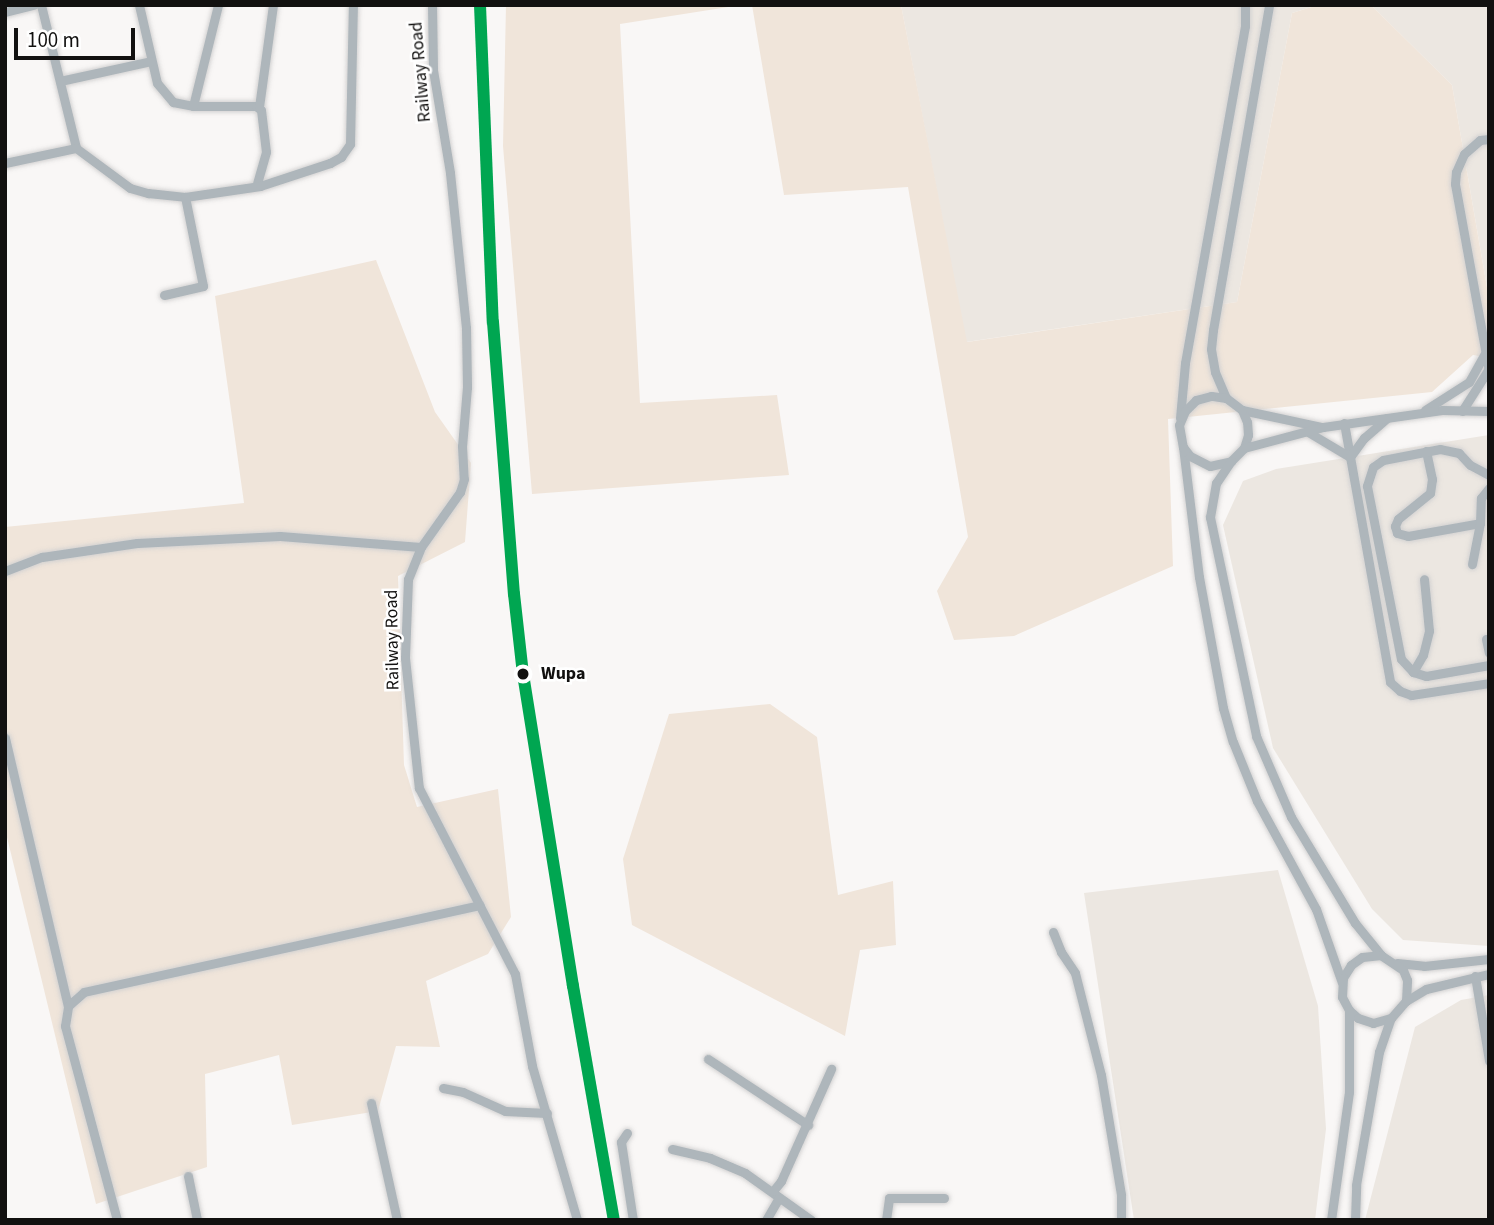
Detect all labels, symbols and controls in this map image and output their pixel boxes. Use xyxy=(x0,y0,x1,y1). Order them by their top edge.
scale bar xyxy=(18,14,138,58)
street label: Railway Road xyxy=(406,21,436,123)
text: 100 m xyxy=(27,25,80,55)
street label: Railway Road xyxy=(381,589,405,691)
marker: Wupa xyxy=(511,662,535,686)
place label: Wupa xyxy=(541,663,585,685)

